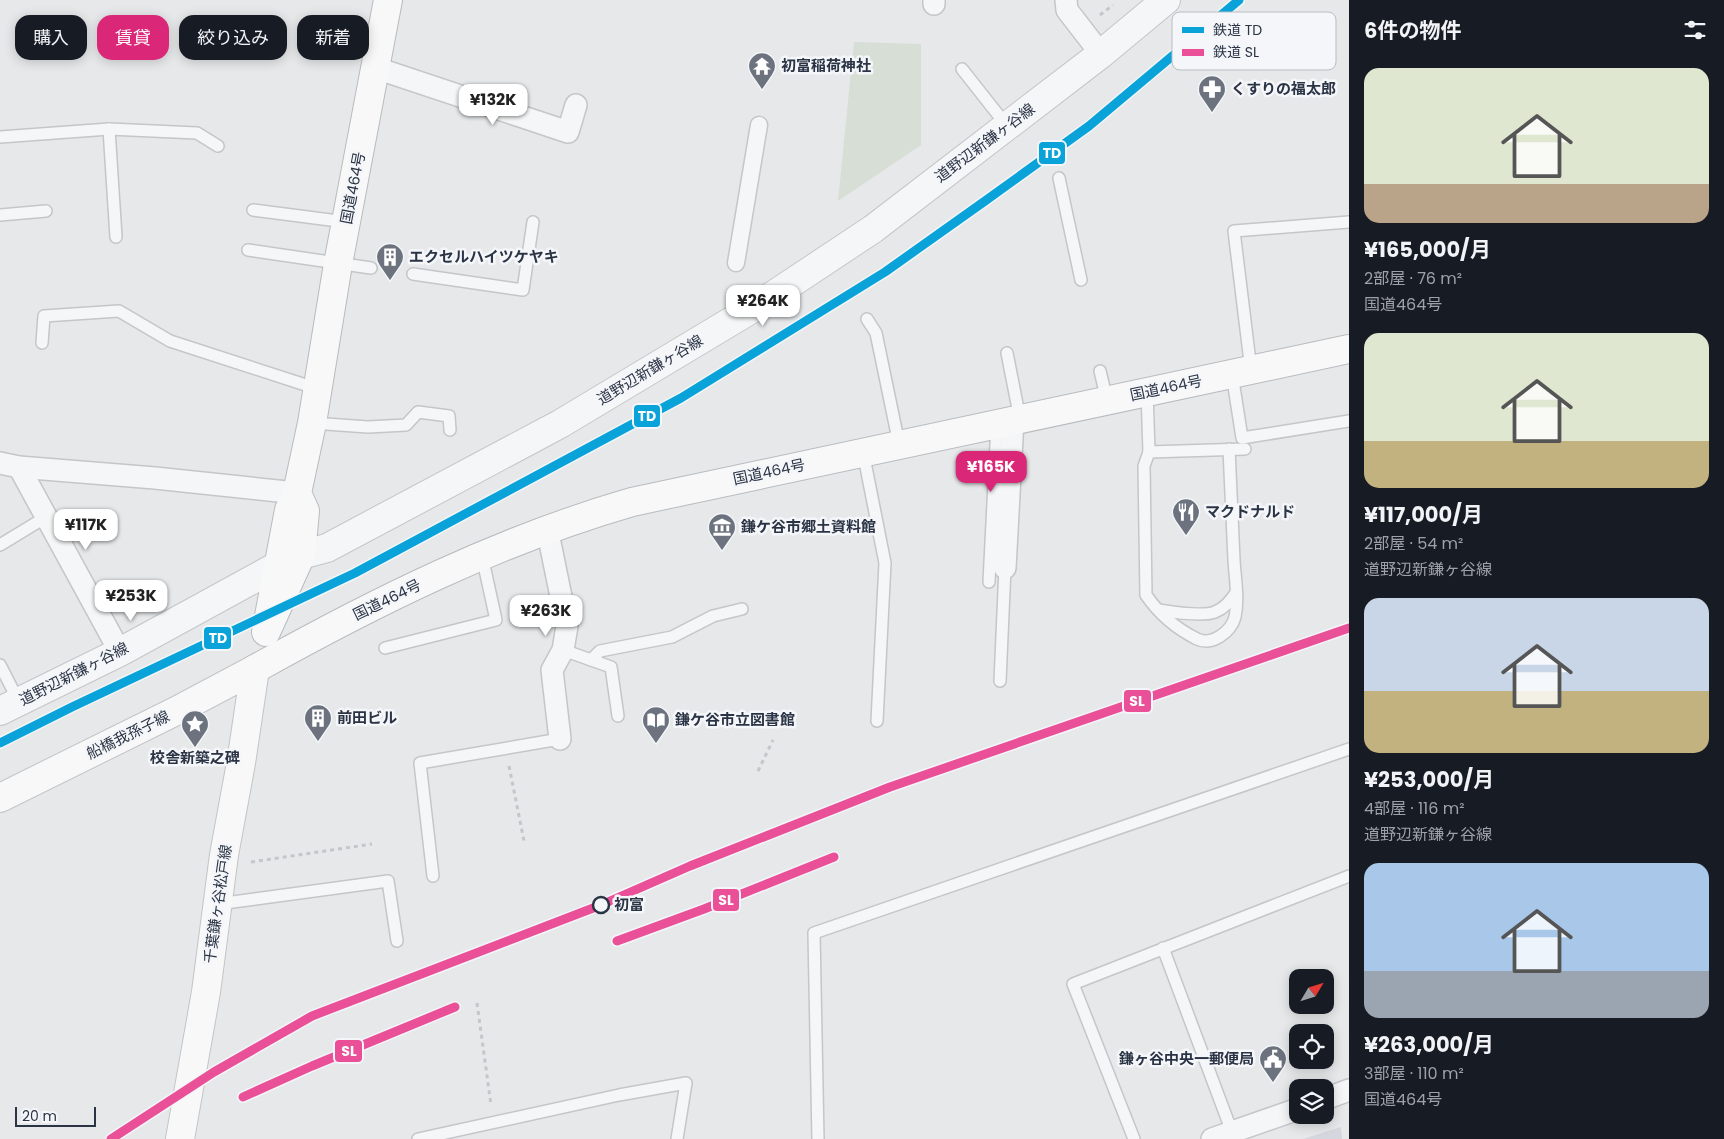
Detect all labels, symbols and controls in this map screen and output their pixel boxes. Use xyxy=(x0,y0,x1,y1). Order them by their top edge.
legend xyxy=(1172,12,1336,70)
chip: 購入 xyxy=(15,15,87,60)
chip: 賃貸 xyxy=(97,15,169,60)
chip: 絞り込み xyxy=(179,15,287,60)
chip: 新着 xyxy=(297,15,369,60)
text: 6件の物件 xyxy=(1364,16,1461,45)
icon: filters xyxy=(1681,16,1709,44)
text: 鉄道 TD xyxy=(1213,20,1262,40)
text: 鉄道 SL xyxy=(1213,42,1259,62)
temple icon: 初富稲荷神社 xyxy=(747,51,777,90)
place label: 初富稲荷神社 xyxy=(781,55,871,76)
pharmacy icon: くすりの福太郎 xyxy=(1197,74,1227,113)
place label: くすりの福太郎 xyxy=(1231,78,1336,99)
pin: ¥132K xyxy=(458,84,528,126)
text: ¥132K xyxy=(470,88,516,111)
street label: 道野辺新鎌ヶ谷線 xyxy=(930,98,1039,187)
icon: home xyxy=(1492,101,1582,191)
line badge: TD xyxy=(1038,141,1066,165)
text: TD xyxy=(1043,143,1061,163)
street label: 国道464号 xyxy=(335,150,370,226)
text: ¥165,000/月 xyxy=(1364,235,1491,264)
building icon: エクセルハイツケヤキ xyxy=(375,242,405,281)
place label: エクセルハイツケヤキ xyxy=(409,246,559,267)
text: 2部屋 · 76 m² xyxy=(1364,267,1462,290)
pin: ¥264K xyxy=(728,284,798,327)
text: ¥264K xyxy=(737,289,789,312)
text: 国道464号 xyxy=(1364,293,1442,316)
street label: 道野辺新鎌ヶ谷線 xyxy=(593,330,707,409)
icon: home xyxy=(1492,366,1582,456)
street label: 国道464号 xyxy=(1128,370,1204,405)
line badge: TD xyxy=(633,404,661,428)
text: TD xyxy=(638,406,656,426)
pin: ¥165K xyxy=(956,450,1026,493)
street label: 国道464号 xyxy=(731,454,807,489)
text: ¥165K xyxy=(967,455,1015,478)
restaurant icon: マクドナルド xyxy=(1171,497,1201,536)
text: ¥117,000/月 xyxy=(1364,500,1483,529)
place label: マクドナルド xyxy=(1205,501,1295,522)
pin: ¥117K xyxy=(51,508,121,551)
museum icon: 鎌ケ谷市郷土資料館 xyxy=(707,512,737,551)
text: ¥117K xyxy=(65,513,107,536)
place label: 鎌ケ谷市郷土資料館 xyxy=(740,516,876,537)
text: 2部屋 · 54 m² xyxy=(1364,532,1463,555)
text: 道野辺新鎌ヶ谷線 xyxy=(1364,558,1492,581)
street label: 国道464号 xyxy=(349,574,424,625)
pin: ¥253K xyxy=(96,580,166,622)
text: ¥253K xyxy=(105,584,157,607)
pin: ¥263K xyxy=(511,594,581,637)
text: ¥263K xyxy=(521,599,571,622)
line badge: TD xyxy=(203,626,232,650)
text: TD xyxy=(209,628,227,648)
icon: home xyxy=(1492,631,1582,721)
street label: 道野辺新鎌ヶ谷線 xyxy=(16,637,132,710)
line badge: SL xyxy=(1123,689,1152,713)
text: SL xyxy=(1129,691,1145,711)
building icon: 前田ビル xyxy=(303,703,333,742)
street label: 船橋我孫子線 xyxy=(83,705,173,764)
library icon: 鎌ケ谷市立図書館 xyxy=(641,705,671,744)
place label: 前田ビル xyxy=(337,707,397,728)
place icon: 校舎新築之碑 xyxy=(180,709,210,748)
place label: 鎌ケ谷市立図書館 xyxy=(674,709,795,730)
place label: 校舎新築之碑 xyxy=(150,747,240,768)
text: ¥253,000/月 xyxy=(1364,765,1494,794)
text: 4部屋 · 116 m² xyxy=(1364,797,1464,820)
text: 道野辺新鎌ヶ谷線 xyxy=(1364,823,1492,846)
street label: 千葉鎌ヶ谷松戸線 xyxy=(199,843,236,965)
line badge: SL xyxy=(712,888,740,912)
text: SL xyxy=(718,890,734,910)
place label: 初富 xyxy=(614,894,644,915)
marker: 初富 xyxy=(592,896,610,914)
icon: home xyxy=(1492,896,1582,986)
north arrow xyxy=(1289,969,1334,1014)
map controls xyxy=(1289,969,1334,1124)
button: locate xyxy=(1289,1024,1334,1069)
text: ¥263,000/月 xyxy=(1364,1030,1494,1059)
line badge: SL xyxy=(334,1039,363,1063)
text: SL xyxy=(341,1041,357,1061)
public building icon: 鎌ヶ谷中央一郵便局 xyxy=(1258,1044,1288,1083)
place label: 鎌ヶ谷中央一郵便局 xyxy=(1118,1048,1254,1069)
text: 3部屋 · 110 m² xyxy=(1364,1062,1464,1085)
button: layers xyxy=(1289,1079,1334,1124)
text: 国道464号 xyxy=(1364,1088,1442,1111)
scale bar xyxy=(15,1104,96,1127)
text: 20 m xyxy=(22,1106,57,1126)

